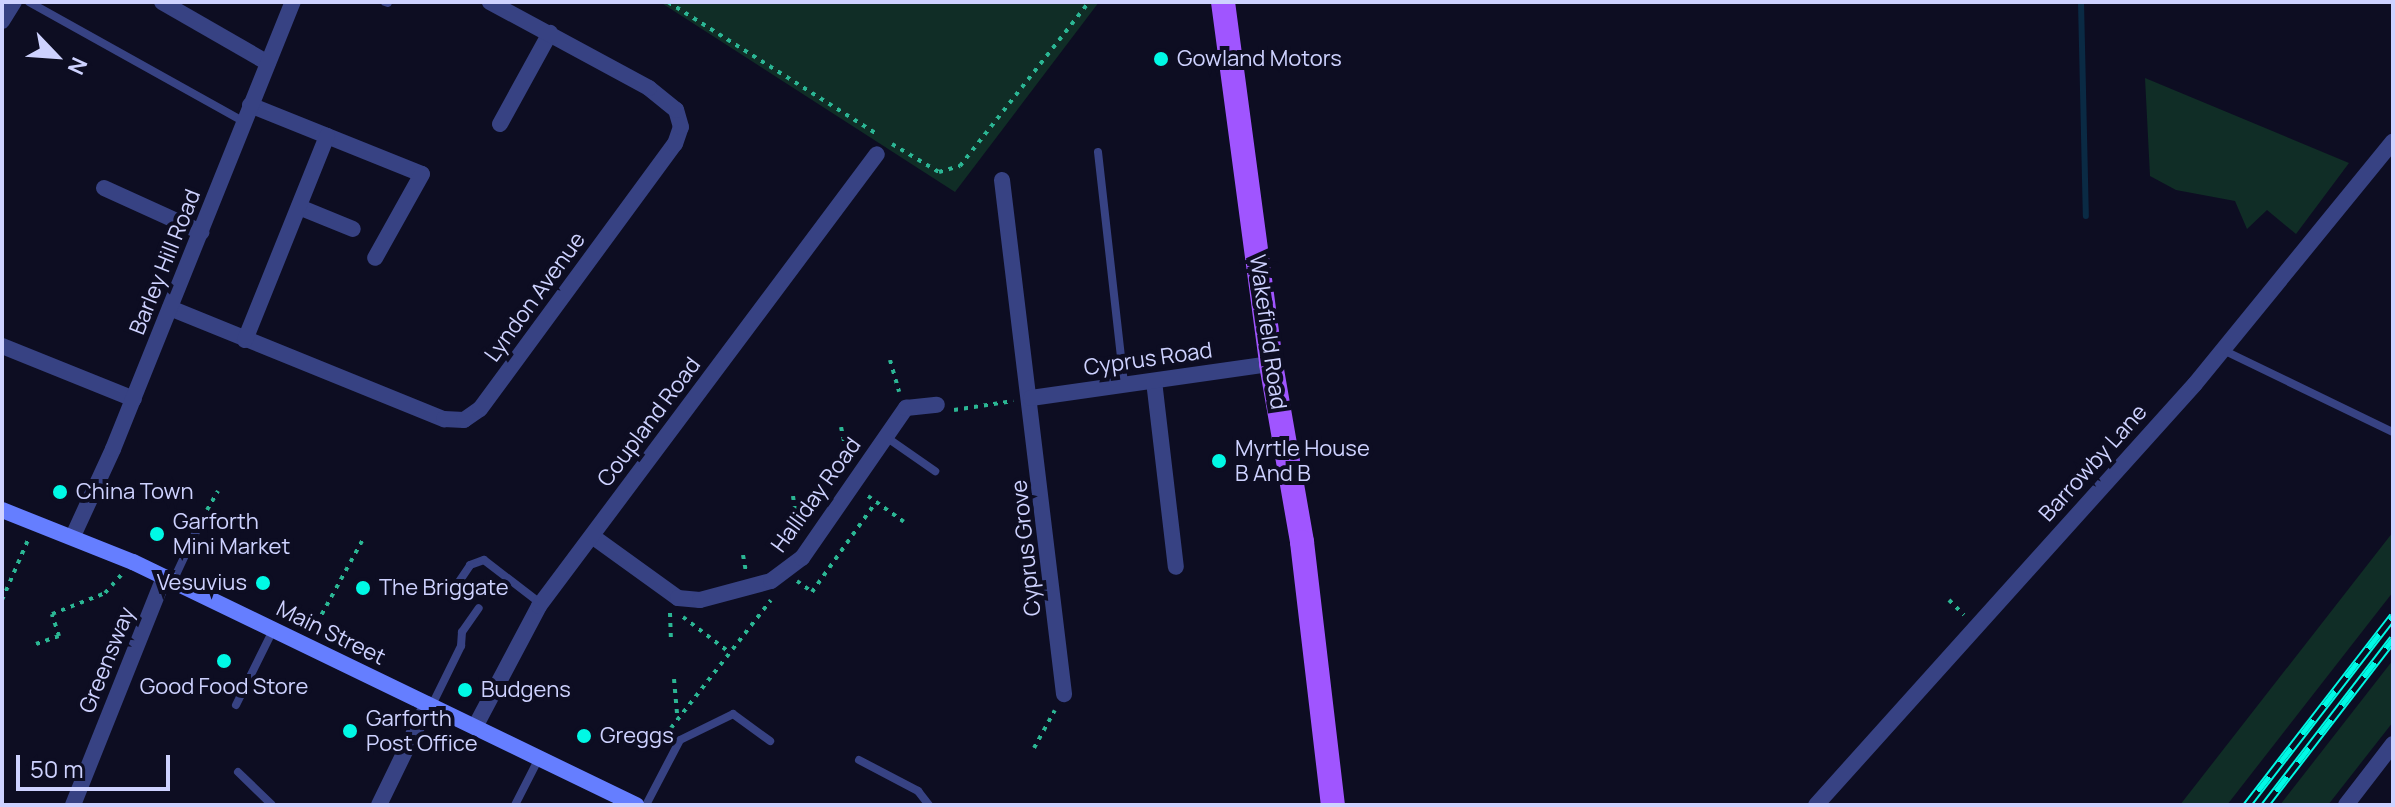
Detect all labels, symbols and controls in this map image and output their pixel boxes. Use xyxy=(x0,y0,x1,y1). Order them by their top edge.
north arrow xyxy=(16,16,96,96)
place label: Gowland Motors xyxy=(1177,46,1342,72)
marker: Gowland Motors xyxy=(1152,50,1170,68)
text: N xyxy=(61,53,95,80)
street label: Barley Hill Road xyxy=(124,185,206,339)
street label: Lyndon Avenue xyxy=(479,227,591,367)
street label: Wakefield Road xyxy=(1244,253,1292,411)
street label: Cyprus Road xyxy=(1082,337,1214,381)
street label: Coupland Road xyxy=(592,352,706,492)
street label: Barrowby Lane xyxy=(2033,399,2153,527)
street label: Halliday Road xyxy=(766,432,866,558)
place label: Myrtle House B And B xyxy=(1235,435,1370,486)
marker: Myrtle House B And B xyxy=(1210,452,1228,470)
place label: China Town xyxy=(76,479,194,505)
street label: Cyprus Grove xyxy=(1006,479,1046,617)
marker: China Town xyxy=(51,483,69,501)
place label: Garforth Mini Market xyxy=(173,508,290,560)
marker: Garforth Mini Market xyxy=(148,525,166,543)
place label: Vesuvius xyxy=(157,570,247,596)
marker: Vesuvius xyxy=(254,574,272,592)
place label: The Briggate xyxy=(379,575,509,601)
marker: The Briggate xyxy=(354,579,372,597)
street label: Main Street xyxy=(272,595,390,671)
street label: Greensway xyxy=(74,603,140,717)
marker: Good Food Store xyxy=(215,652,233,670)
place label: Good Food Store xyxy=(140,674,308,700)
place label: Budgens xyxy=(481,677,571,703)
marker: Budgens xyxy=(456,681,474,699)
place label: Garforth Post Office xyxy=(366,705,478,756)
marker: Garforth Post Office xyxy=(341,722,359,740)
place label: Greggs xyxy=(600,723,674,749)
marker: Greggs xyxy=(575,727,593,745)
scale bar xyxy=(20,739,174,789)
text: 50 m xyxy=(30,752,84,785)

